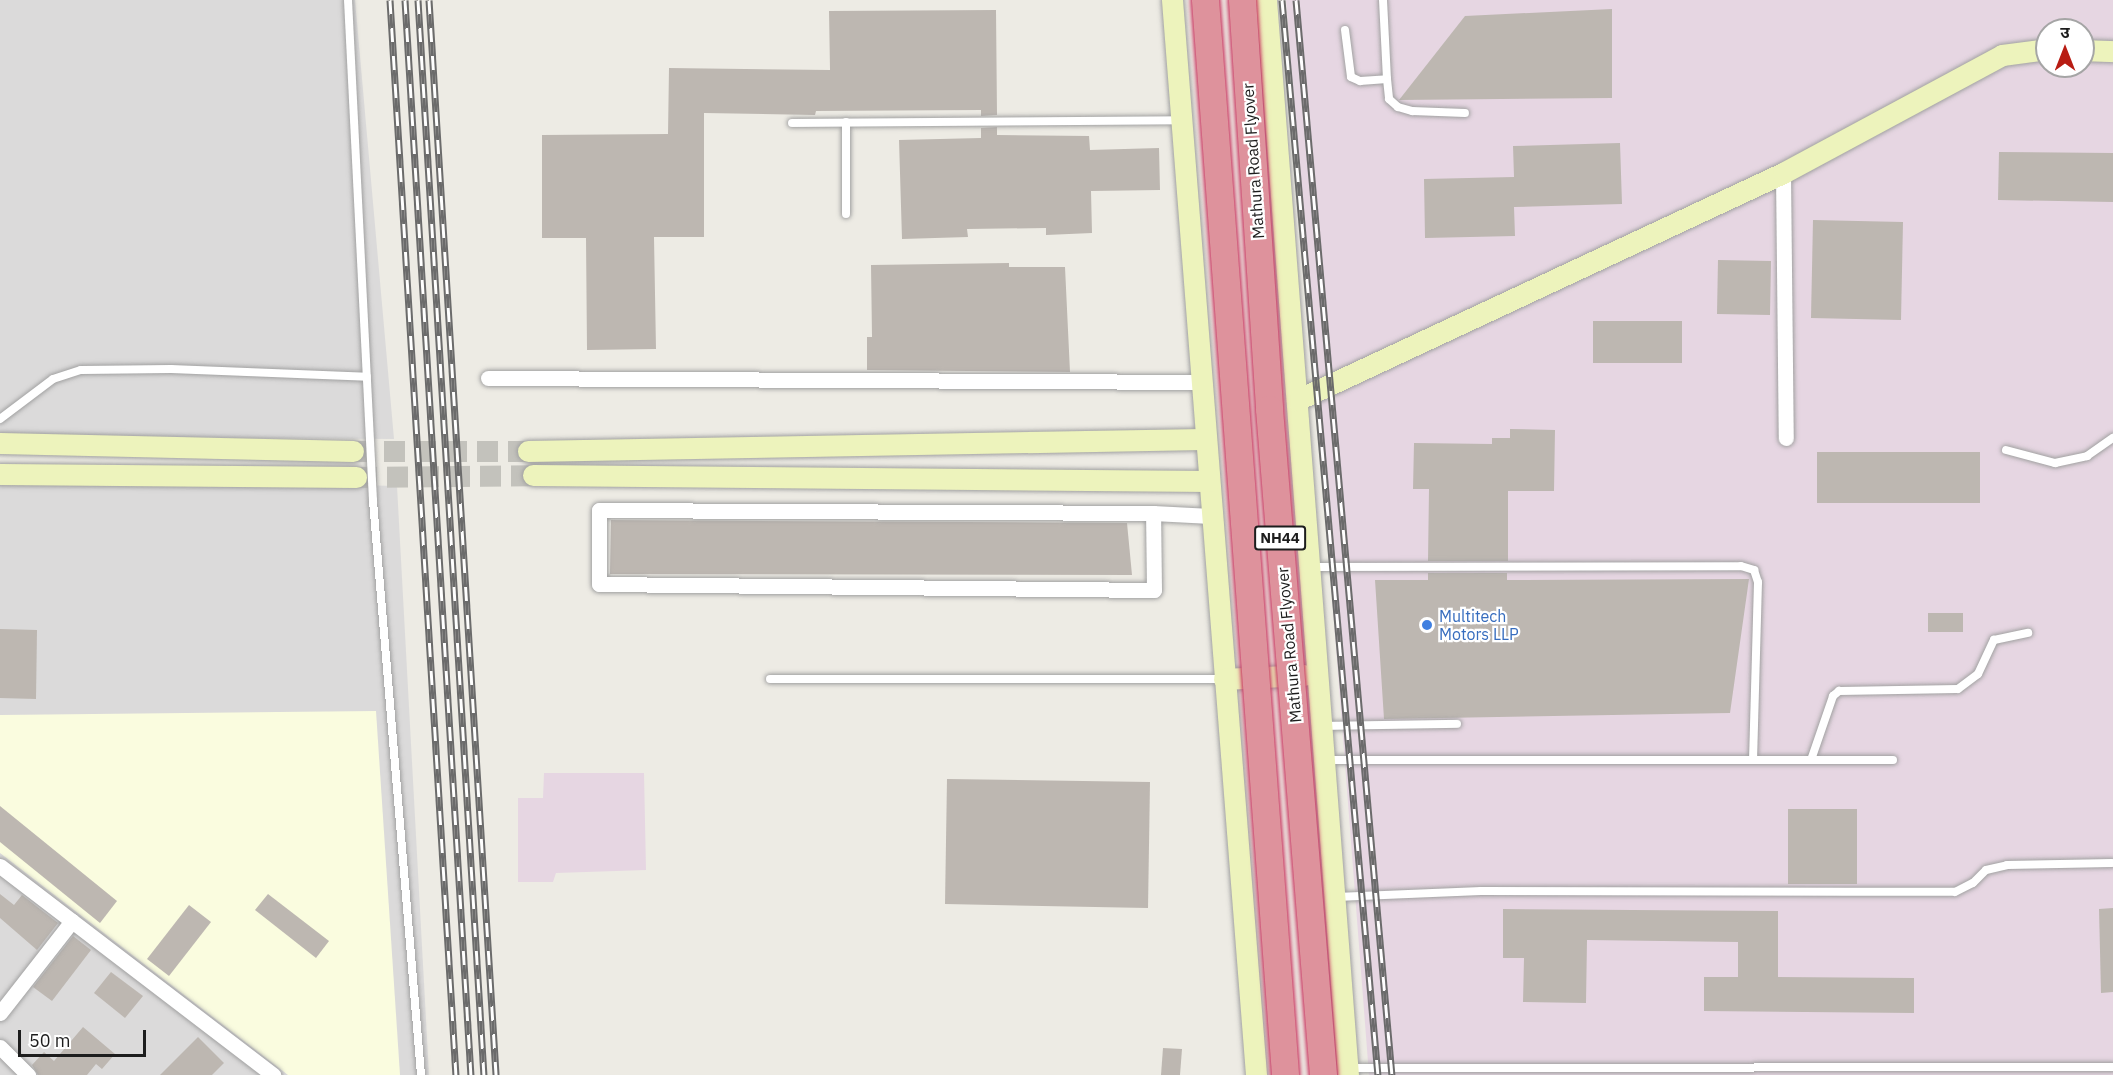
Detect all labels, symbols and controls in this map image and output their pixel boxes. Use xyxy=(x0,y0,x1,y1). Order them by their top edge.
north arrow xyxy=(2035,18,2095,78)
text: उ xyxy=(2060,22,2070,42)
street label: Mathura Road Flyover xyxy=(1238,82,1268,240)
road number: NH44 xyxy=(1253,526,1307,550)
street label: Mathura Road Flyover xyxy=(1273,566,1305,724)
place label: Multitech Motors LLP xyxy=(1439,606,1519,644)
marker: Multitech Motors LLP xyxy=(1420,618,1434,632)
scale bar xyxy=(21,1018,148,1056)
text: 50 m xyxy=(29,1029,71,1052)

